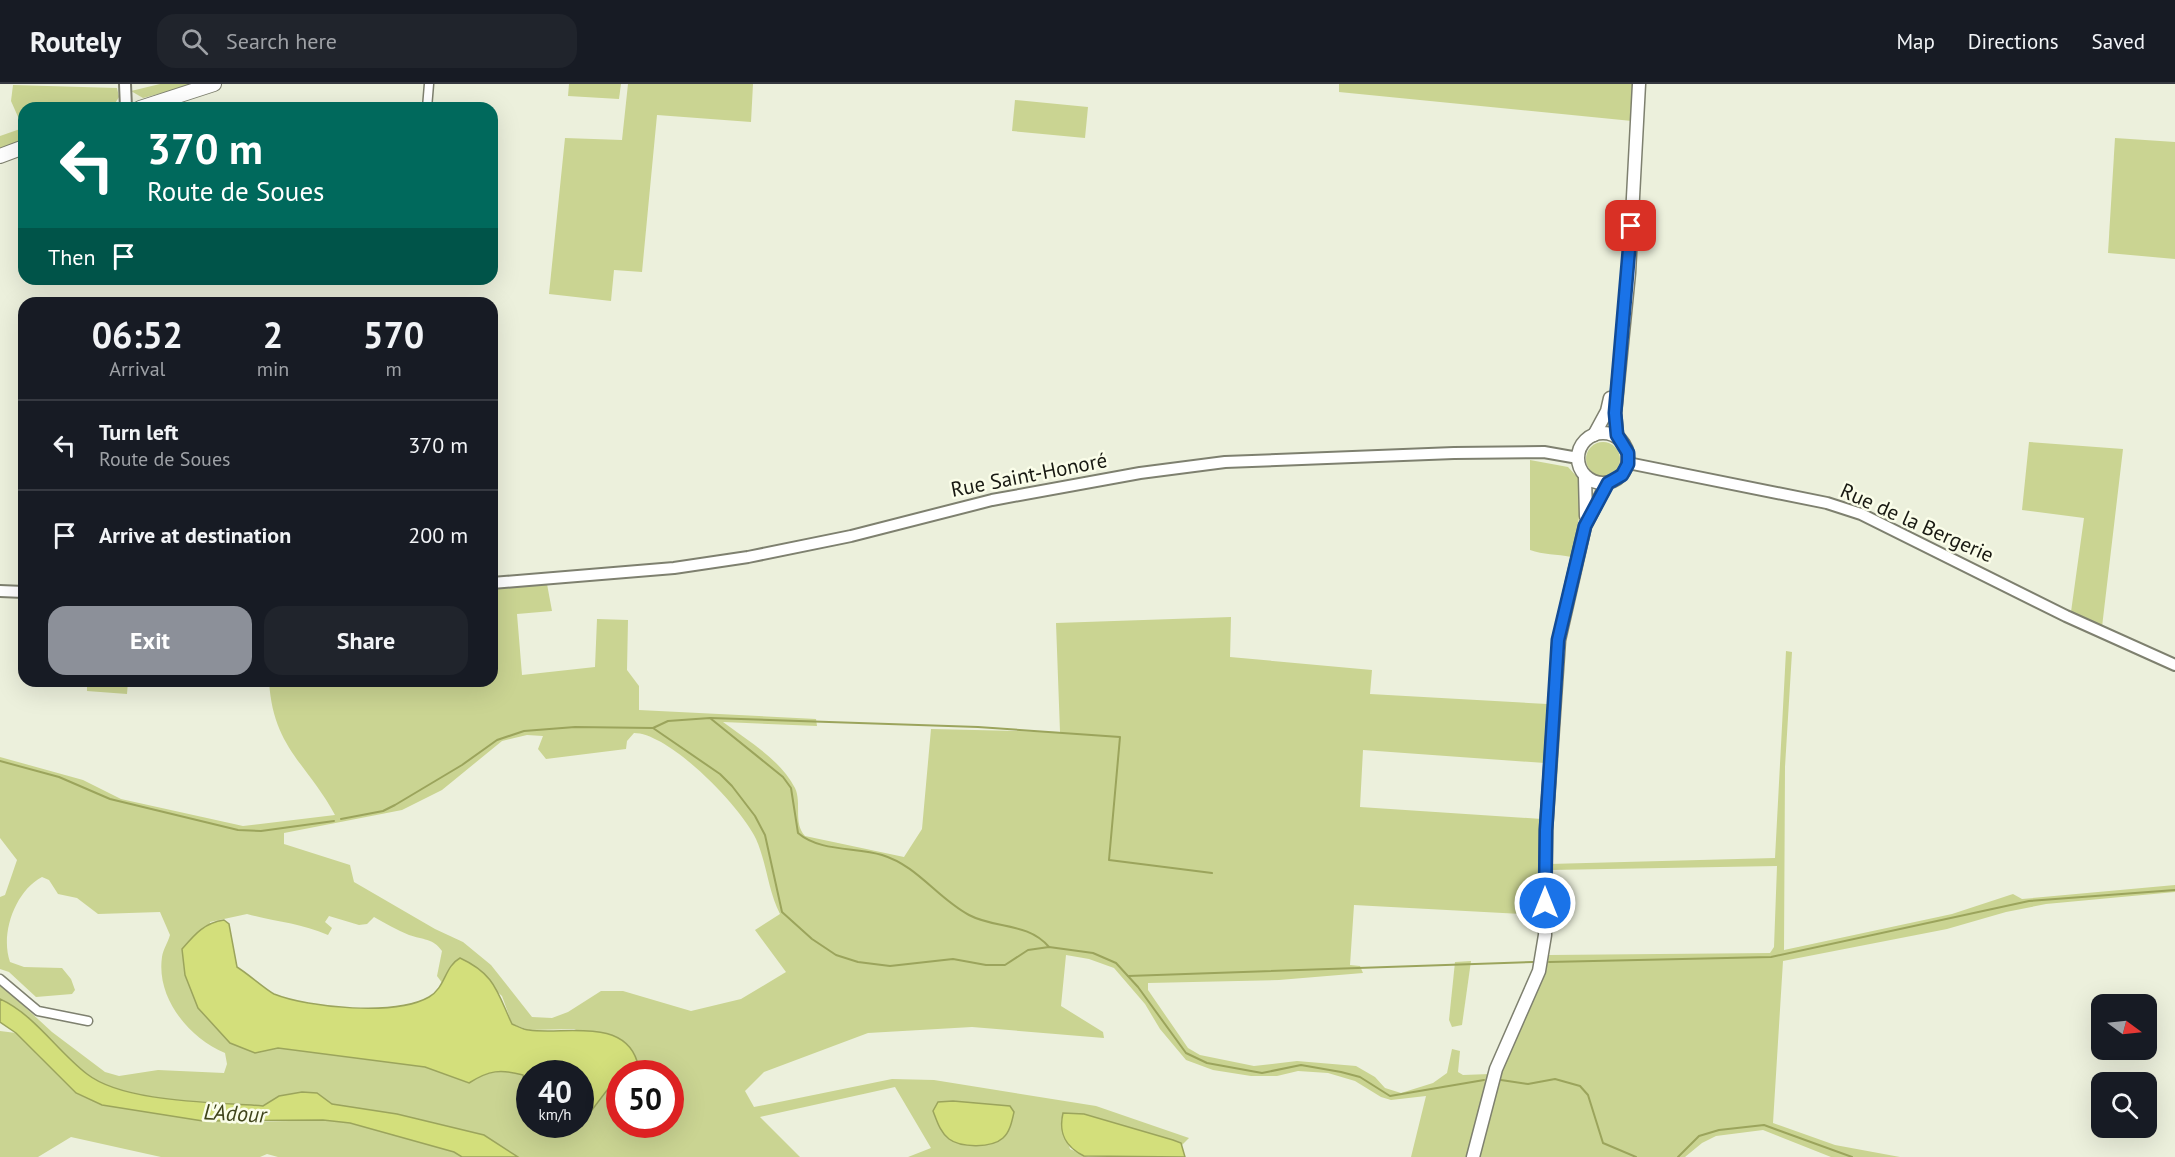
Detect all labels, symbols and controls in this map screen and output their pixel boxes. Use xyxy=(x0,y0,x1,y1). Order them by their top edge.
search box xyxy=(157,14,577,68)
text: Routely xyxy=(30,23,121,60)
icon: search xyxy=(178,25,211,58)
text: Search here xyxy=(226,27,337,55)
text: Map xyxy=(1896,28,1935,55)
text: Directions xyxy=(1968,28,2059,55)
text: Saved xyxy=(2092,28,2145,55)
text: 370 m xyxy=(147,121,263,176)
icon: left xyxy=(48,126,126,204)
text: Route de Soues xyxy=(147,174,324,208)
pin xyxy=(1605,200,1656,251)
icon: arrive xyxy=(1614,209,1647,242)
icon: arrive xyxy=(107,240,140,273)
text: Then xyxy=(48,243,95,271)
text: 06:52 xyxy=(92,311,183,358)
text: 2 xyxy=(263,311,283,358)
text: 570 xyxy=(363,311,424,358)
text: Arrival xyxy=(109,356,165,382)
text: min xyxy=(257,356,289,382)
text: m xyxy=(386,356,402,382)
text: Turn left xyxy=(99,418,179,446)
icon: left xyxy=(48,429,81,462)
text: 370 m xyxy=(408,431,468,459)
text: Route de Soues xyxy=(99,446,230,472)
street label: Rue Saint-Honoré xyxy=(949,446,1109,503)
street label: Rue de la Bergerie xyxy=(1836,477,1998,568)
icon: arrive xyxy=(48,519,81,552)
text: Arrive at destination xyxy=(99,521,291,549)
text: 200 m xyxy=(408,521,468,549)
button: Exit xyxy=(48,606,252,675)
button: Share xyxy=(264,606,468,675)
position arrow xyxy=(1513,871,1577,935)
north arrow xyxy=(2091,994,2157,1060)
map controls xyxy=(2091,994,2157,1138)
speed limit sign: 50 xyxy=(606,1060,684,1138)
text: 40 xyxy=(538,1072,572,1111)
button: search xyxy=(2091,1072,2157,1138)
water label: L'Adour xyxy=(203,1097,269,1129)
text: km/h xyxy=(539,1105,571,1124)

